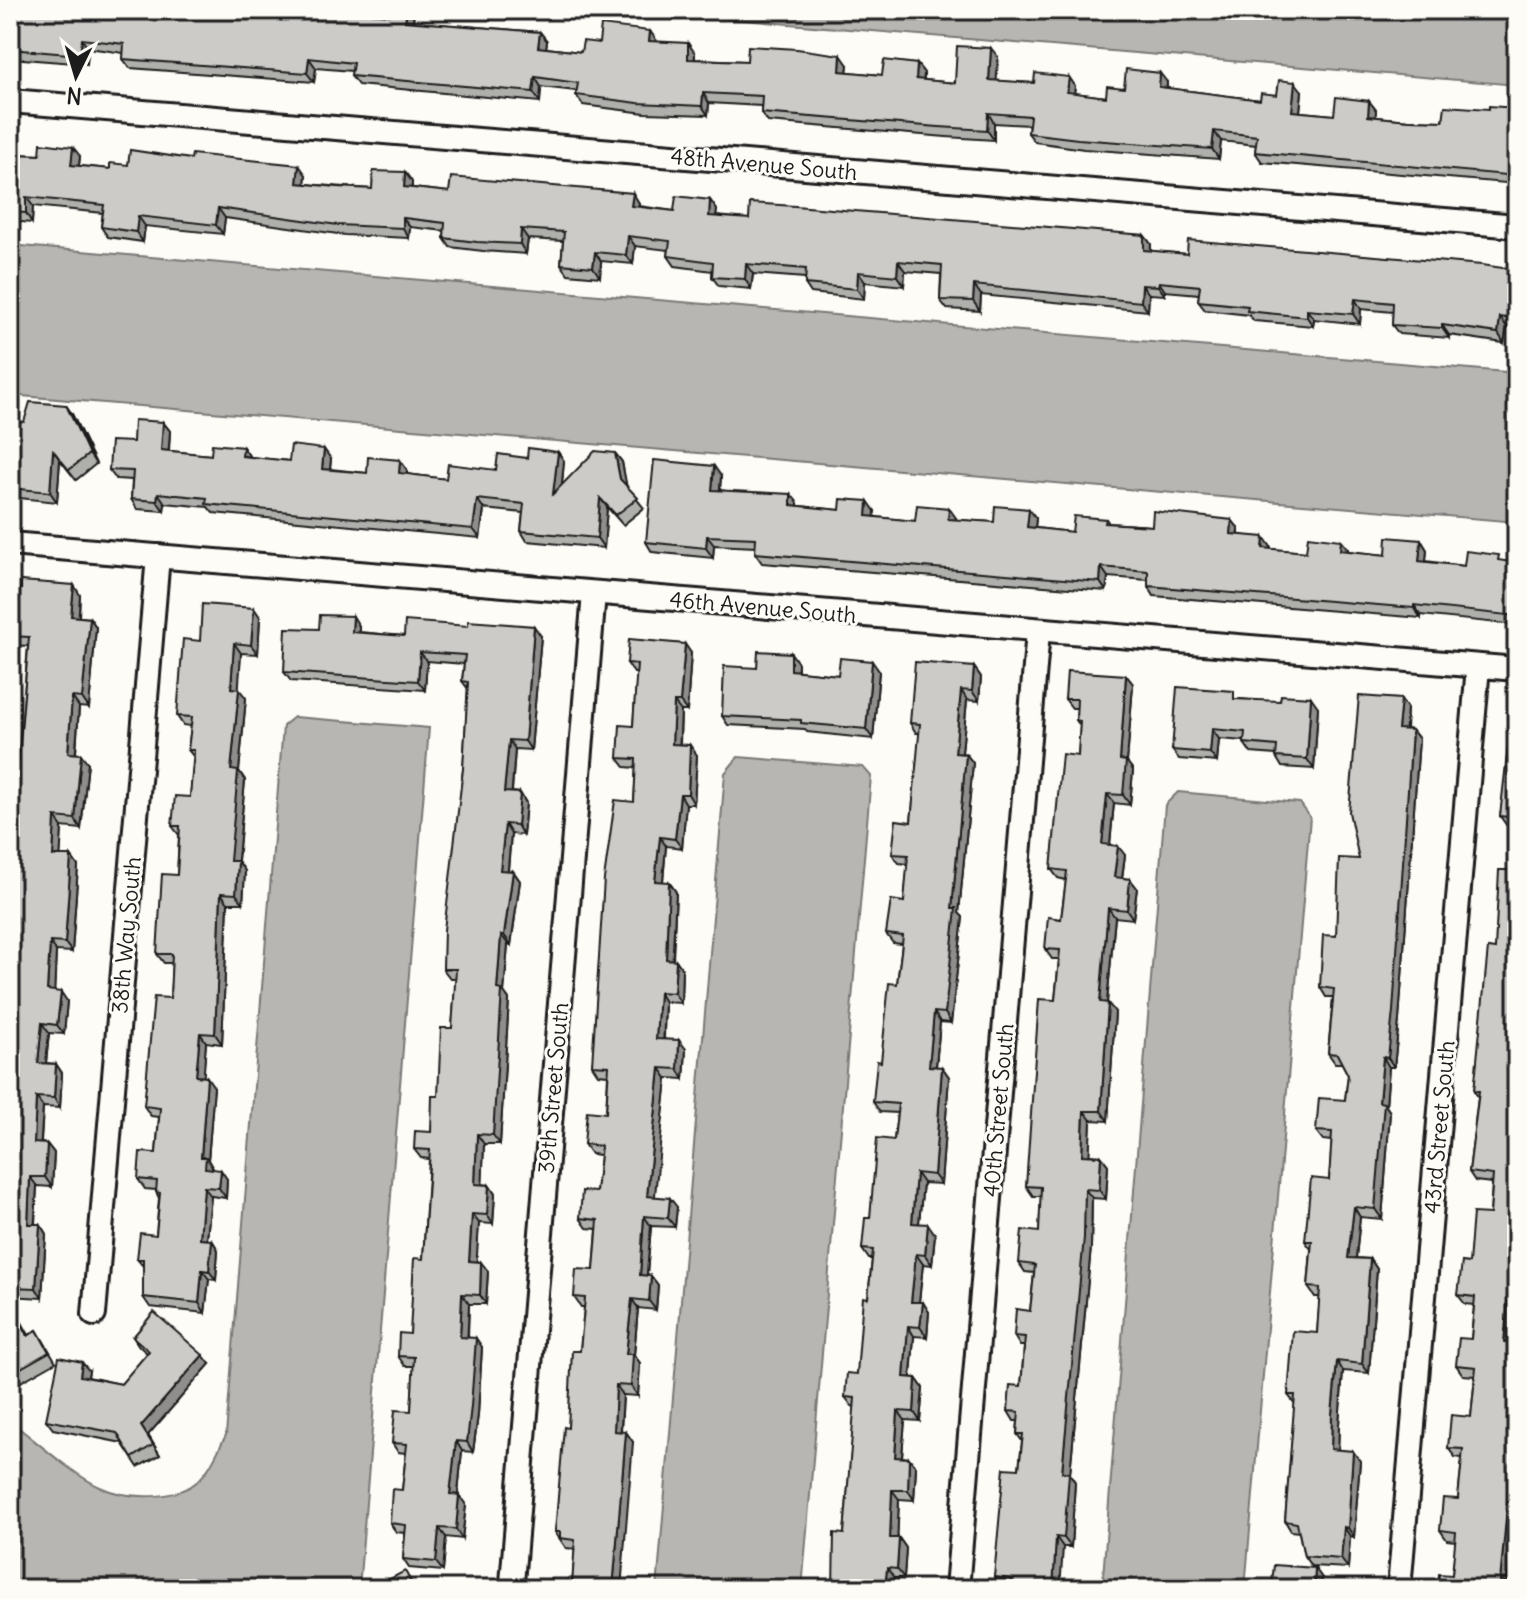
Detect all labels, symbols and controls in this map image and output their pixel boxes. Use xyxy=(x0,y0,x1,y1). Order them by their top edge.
north arrow xyxy=(36,36,116,116)
text: N xyxy=(65,81,83,111)
street label: 48th Avenue South xyxy=(670,142,858,186)
street label: 46th Avenue South xyxy=(668,585,858,629)
street label: 38th Way South xyxy=(105,855,147,1015)
street label: 39th Street South xyxy=(532,1001,574,1175)
street label: 40th Street South xyxy=(976,1022,1020,1198)
street label: 43rd Street South xyxy=(1417,1039,1461,1215)

